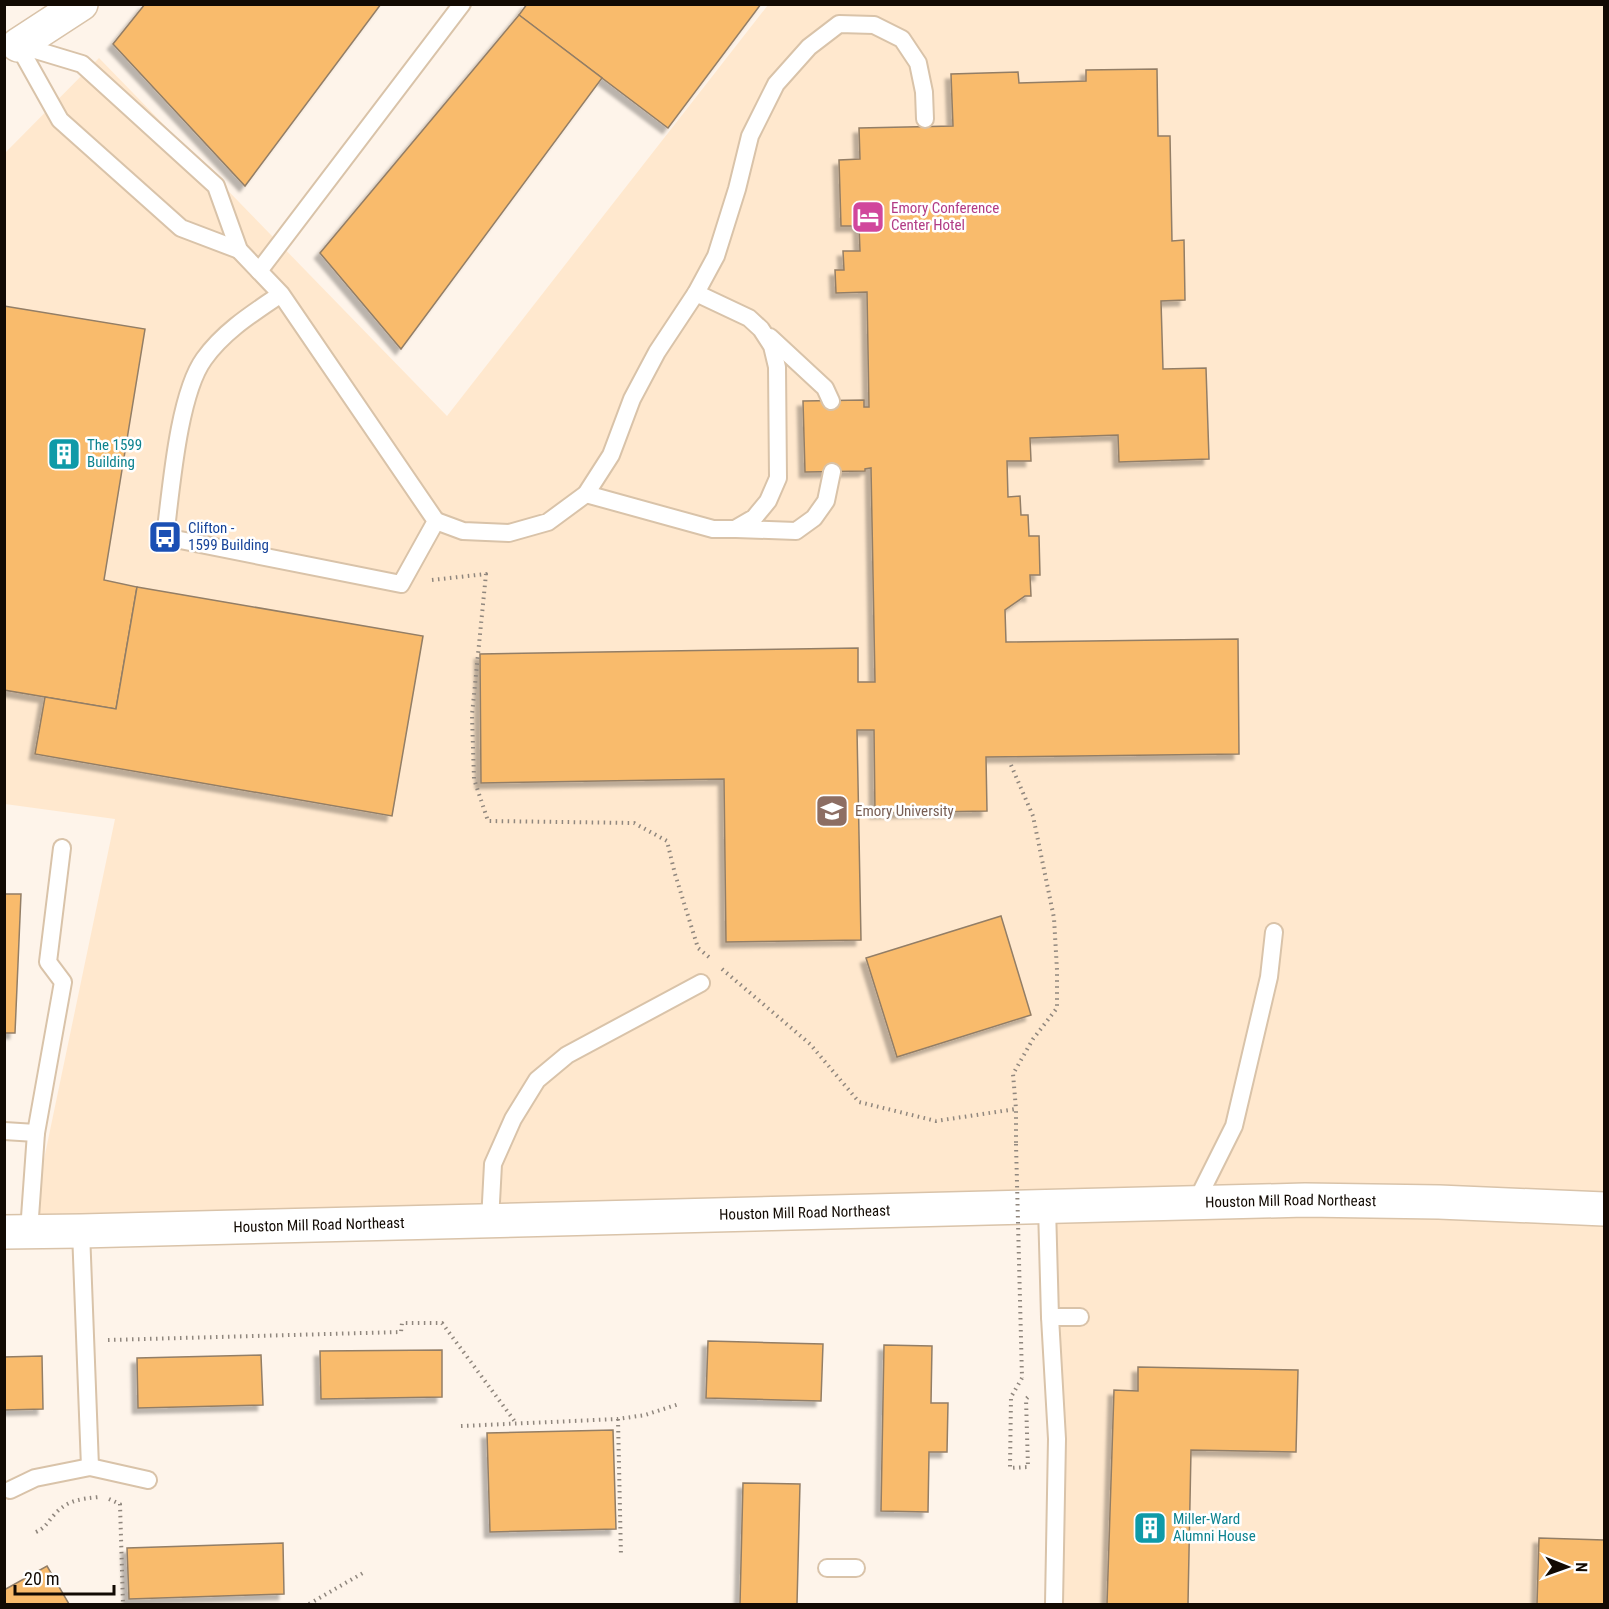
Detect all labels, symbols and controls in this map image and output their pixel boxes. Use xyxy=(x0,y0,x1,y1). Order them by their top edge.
hotel icon: Emory Conference Center Hotel xyxy=(850,199,886,235)
place label: Emory Conference Center Hotel xyxy=(891,199,999,234)
building icon: The 1599 Building xyxy=(46,436,82,472)
place label: The 1599 Building xyxy=(87,436,142,471)
bus stop icon: Clifton - 1599 Building xyxy=(147,519,183,555)
place label: Clifton - 1599 Building xyxy=(188,519,269,554)
school or university icon: Emory University xyxy=(814,793,850,829)
place label: Emory University xyxy=(855,802,954,820)
street label: Houston Mill Road Northeast xyxy=(1205,1191,1376,1212)
street label: Houston Mill Road Northeast xyxy=(719,1202,891,1224)
street label: Houston Mill Road Northeast xyxy=(233,1214,405,1236)
building icon: Miller-Ward Alumni House xyxy=(1132,1510,1168,1546)
place label: Miller-Ward Alumni House xyxy=(1173,1510,1256,1545)
north arrow xyxy=(1537,1537,1597,1597)
scale bar xyxy=(15,1558,114,1596)
text: N xyxy=(1572,1562,1591,1572)
text: 20 m xyxy=(24,1568,59,1589)

